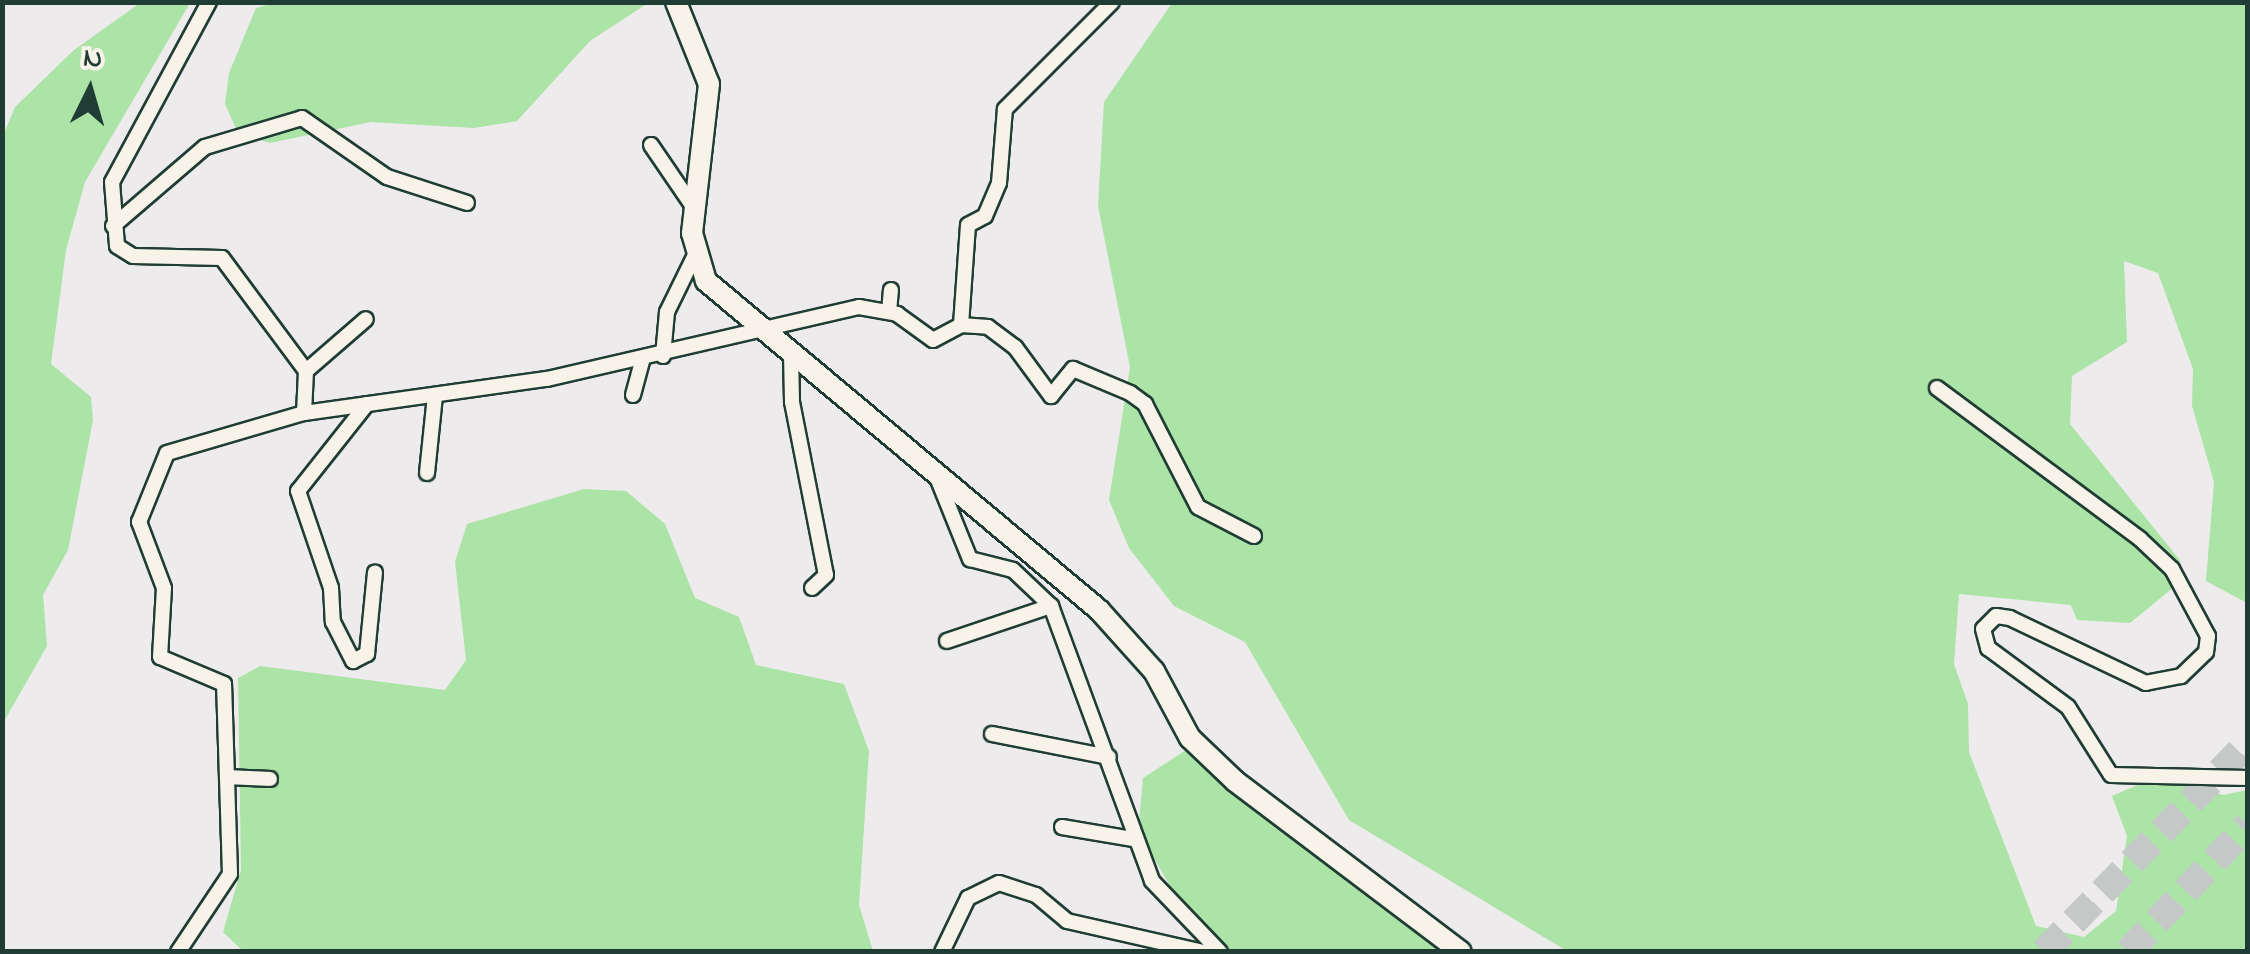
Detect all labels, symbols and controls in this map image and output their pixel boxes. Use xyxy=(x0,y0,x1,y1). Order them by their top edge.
text: N xyxy=(81,38,104,81)
north arrow xyxy=(40,40,140,140)

